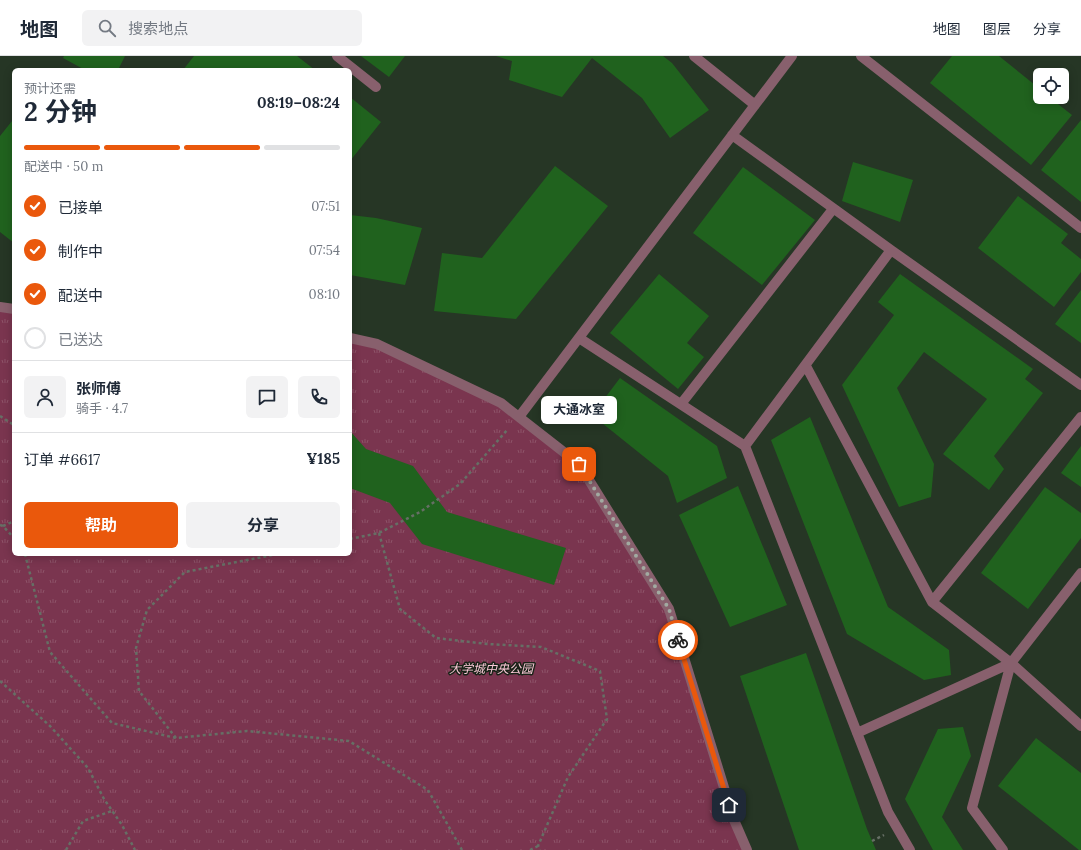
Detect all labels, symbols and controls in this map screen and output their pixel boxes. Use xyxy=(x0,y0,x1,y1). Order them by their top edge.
search box xyxy=(82,10,362,46)
text: 地图 xyxy=(20,17,58,41)
icon: search xyxy=(96,17,118,39)
text: 搜索地点 xyxy=(128,19,188,38)
text: 地图 xyxy=(933,20,961,38)
text: 图层 xyxy=(983,20,1011,38)
text: 分享 xyxy=(1033,20,1061,38)
map controls xyxy=(1033,68,1069,104)
button: locate xyxy=(1033,68,1069,104)
text: 预计还需 xyxy=(24,80,76,97)
text: 08:19–08:24 xyxy=(257,93,340,112)
text: 2 分钟 xyxy=(24,95,97,128)
text: 配送中 · 50 m xyxy=(24,158,103,175)
icon: check xyxy=(24,195,46,217)
text: 已接单 xyxy=(58,198,103,217)
text: 07:51 xyxy=(311,198,340,215)
icon: check xyxy=(24,239,46,261)
text: 制作中 xyxy=(58,242,103,261)
text: 07:54 xyxy=(309,242,340,259)
icon: check xyxy=(24,283,46,305)
text: 配送中 xyxy=(58,286,103,305)
text: 08:10 xyxy=(309,286,340,303)
text: 已送达 xyxy=(58,330,103,349)
button: person xyxy=(24,376,66,418)
button: chat xyxy=(246,376,288,418)
button: phone xyxy=(298,376,340,418)
text: 张师傅 xyxy=(76,379,121,398)
callout: 大通冰室 xyxy=(541,396,617,424)
text: 骑手 · 4.7 xyxy=(76,400,128,417)
text: 大通冰室 xyxy=(553,401,605,418)
pin xyxy=(562,447,596,481)
text: ¥185 xyxy=(306,449,340,468)
text: 订单 #6617 xyxy=(24,450,100,469)
icon: bag xyxy=(568,453,590,475)
button: 帮助 xyxy=(24,502,178,548)
button: 分享 xyxy=(186,502,340,548)
courier xyxy=(658,620,698,660)
icon: bike xyxy=(667,629,689,651)
park label: 大学城中央公园 xyxy=(449,661,535,676)
pin xyxy=(712,788,746,822)
icon: home xyxy=(718,794,740,816)

